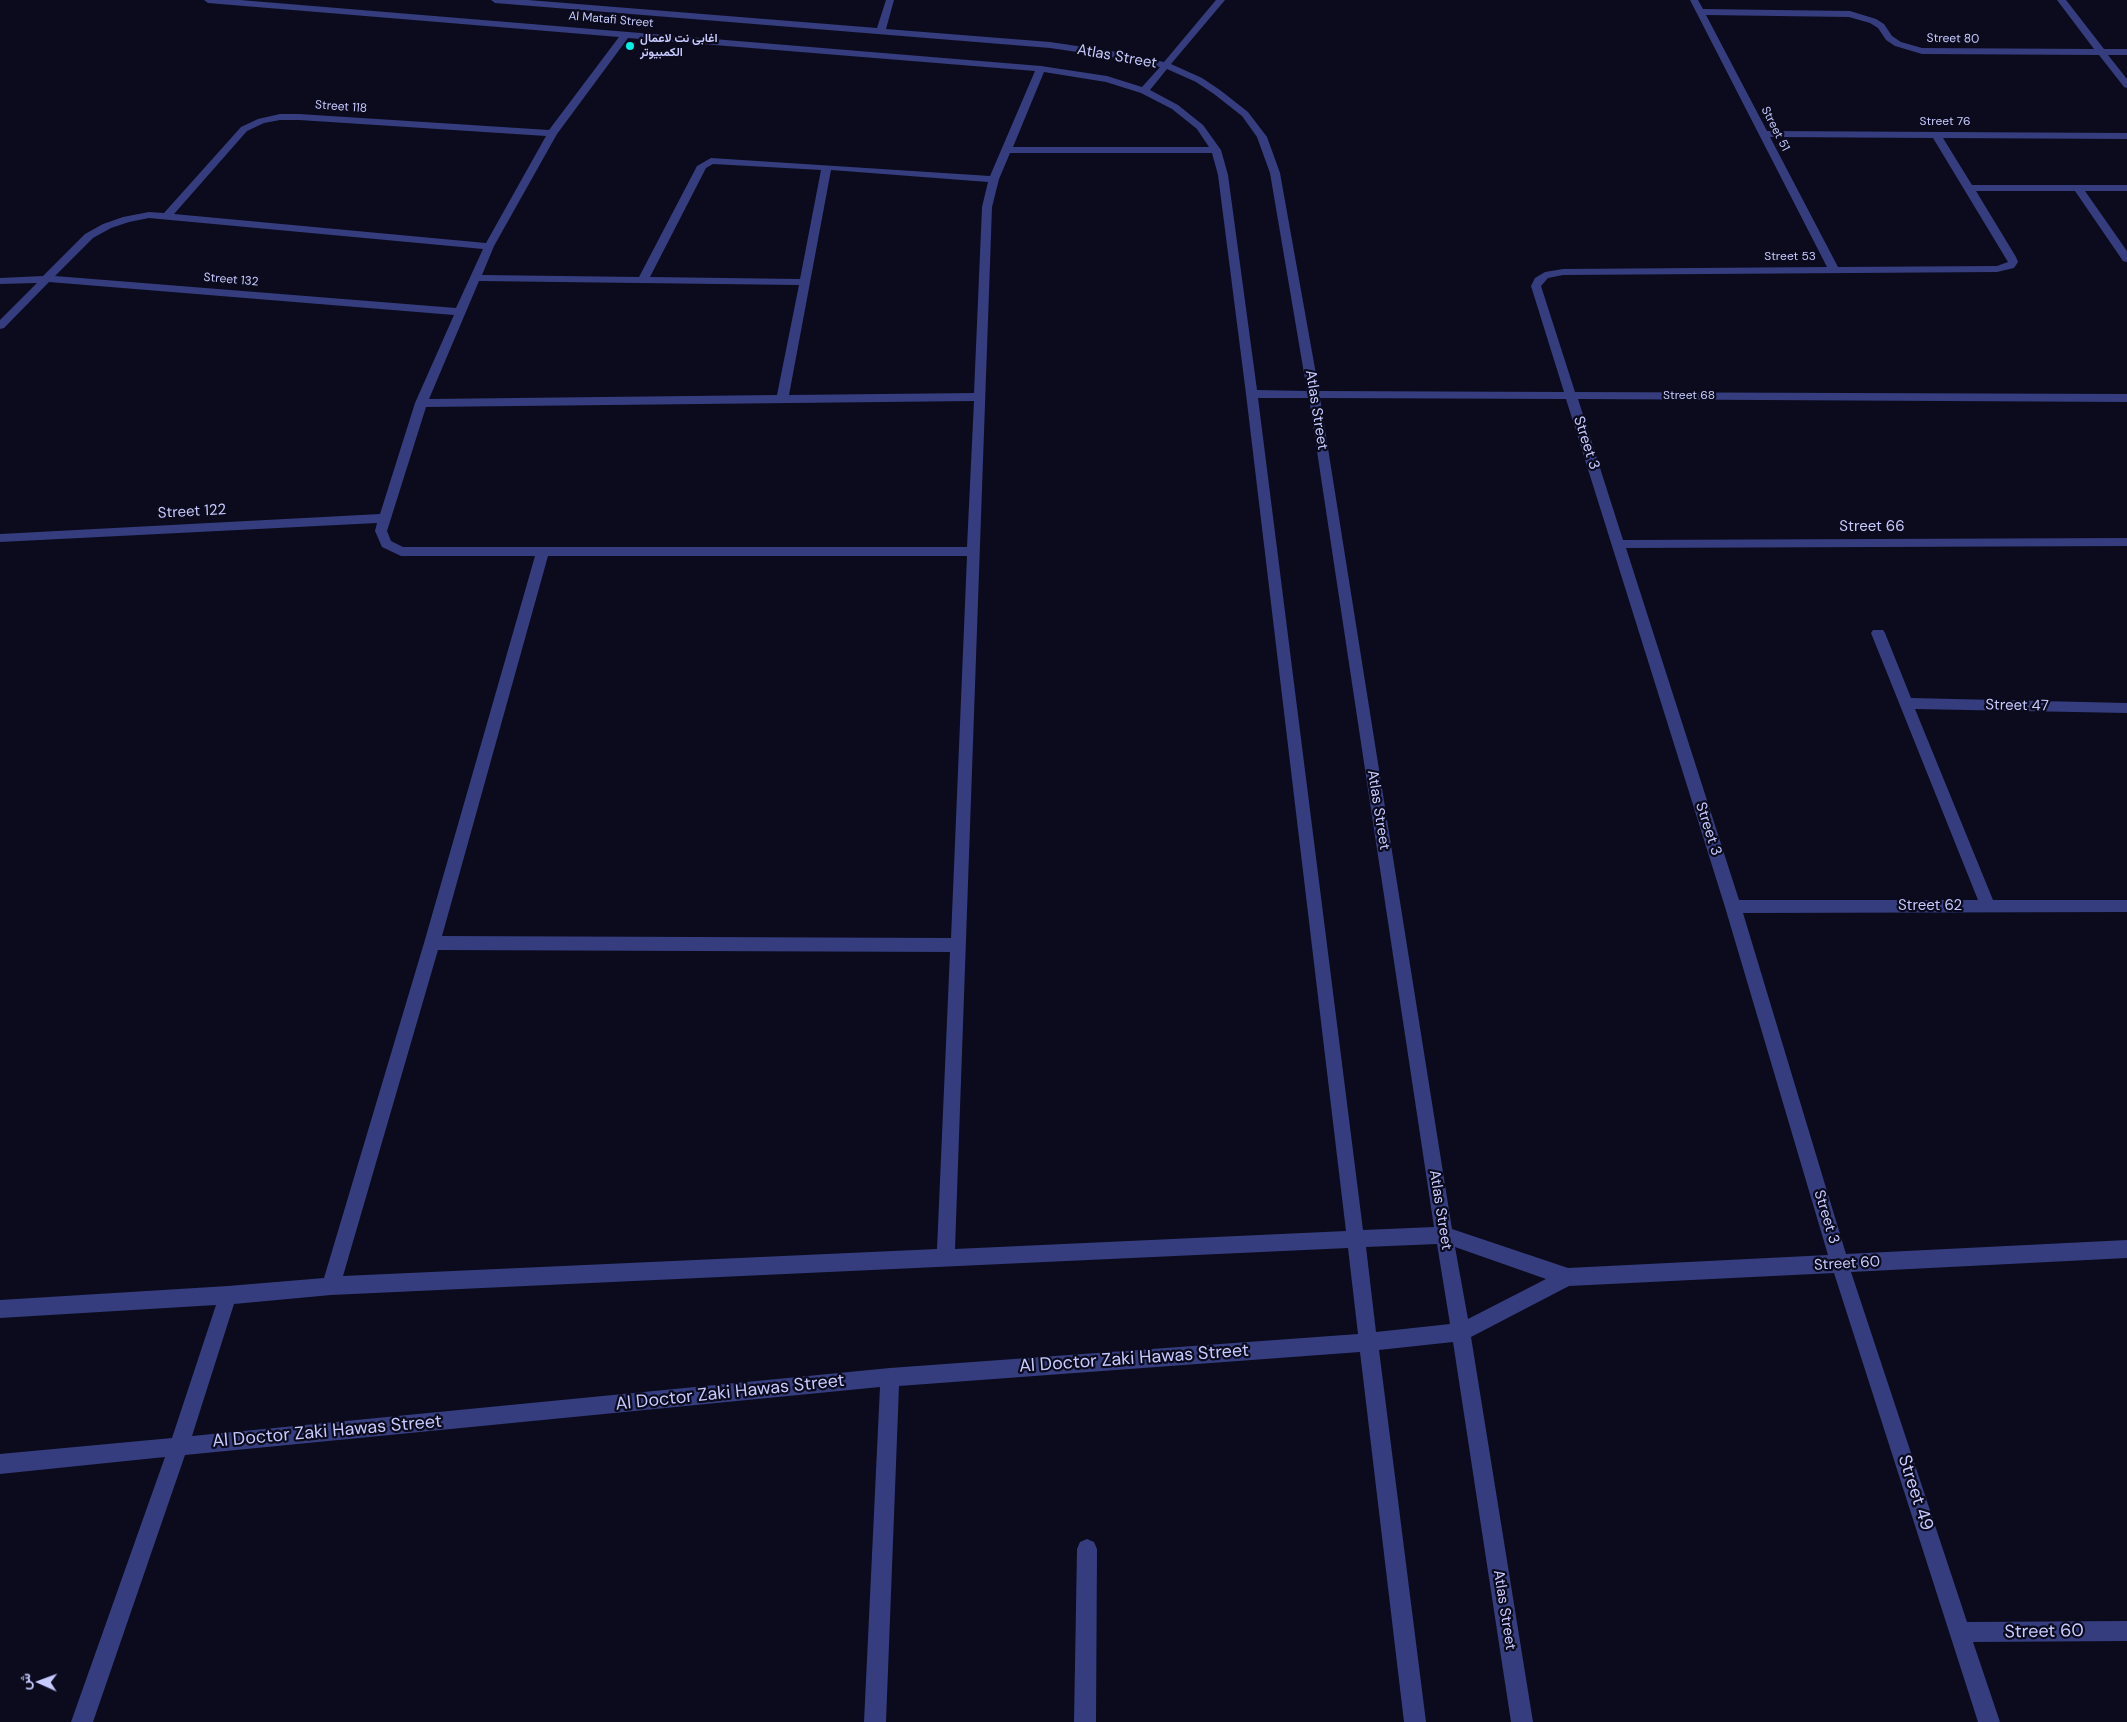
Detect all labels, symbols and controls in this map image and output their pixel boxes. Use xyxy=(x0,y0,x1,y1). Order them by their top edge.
street label: Al Matafi Street xyxy=(568,9,654,31)
street label: Street 80 xyxy=(1927,31,1979,47)
place label: اغابى نت لاعمال الكمبيوتر xyxy=(640,32,718,60)
marker: اغابى نت لاعمال الكمبيوتر xyxy=(624,40,636,52)
street label: Atlas Street xyxy=(1076,41,1158,73)
street label: Street 118 xyxy=(315,98,367,116)
street label: Street 51 xyxy=(1758,104,1792,154)
street label: Street 76 xyxy=(1920,115,1970,129)
street label: Street 53 xyxy=(1764,250,1816,264)
street label: Street 132 xyxy=(203,270,259,290)
street label: Atlas Street xyxy=(1301,369,1331,451)
street label: Street 68 xyxy=(1663,389,1715,403)
street label: Street 3 xyxy=(1569,414,1603,472)
street label: Street 122 xyxy=(157,501,227,523)
street label: Street 66 xyxy=(1839,518,1905,536)
street label: Street 47 xyxy=(1985,696,2049,716)
street label: Atlas Street xyxy=(1363,769,1393,851)
street label: Street 3 xyxy=(1691,800,1725,858)
street label: Street 62 xyxy=(1898,897,1962,915)
street label: Atlas Street xyxy=(1425,1169,1455,1251)
street label: Street 3 xyxy=(1809,1188,1843,1246)
street label: Street 60 xyxy=(1813,1253,1881,1275)
street label: Al Doctor Zaki Hawas Street xyxy=(1018,1340,1250,1378)
street label: Al Doctor Zaki Hawas Street xyxy=(614,1370,846,1416)
street label: Al Doctor Zaki Hawas Street xyxy=(211,1411,443,1453)
street label: Street 49 xyxy=(1893,1453,1937,1533)
street label: Atlas Street xyxy=(1489,1569,1519,1651)
street label: Street 60 xyxy=(2004,1621,2084,1643)
north arrow xyxy=(15,1657,65,1707)
text: ش xyxy=(16,1673,34,1690)

